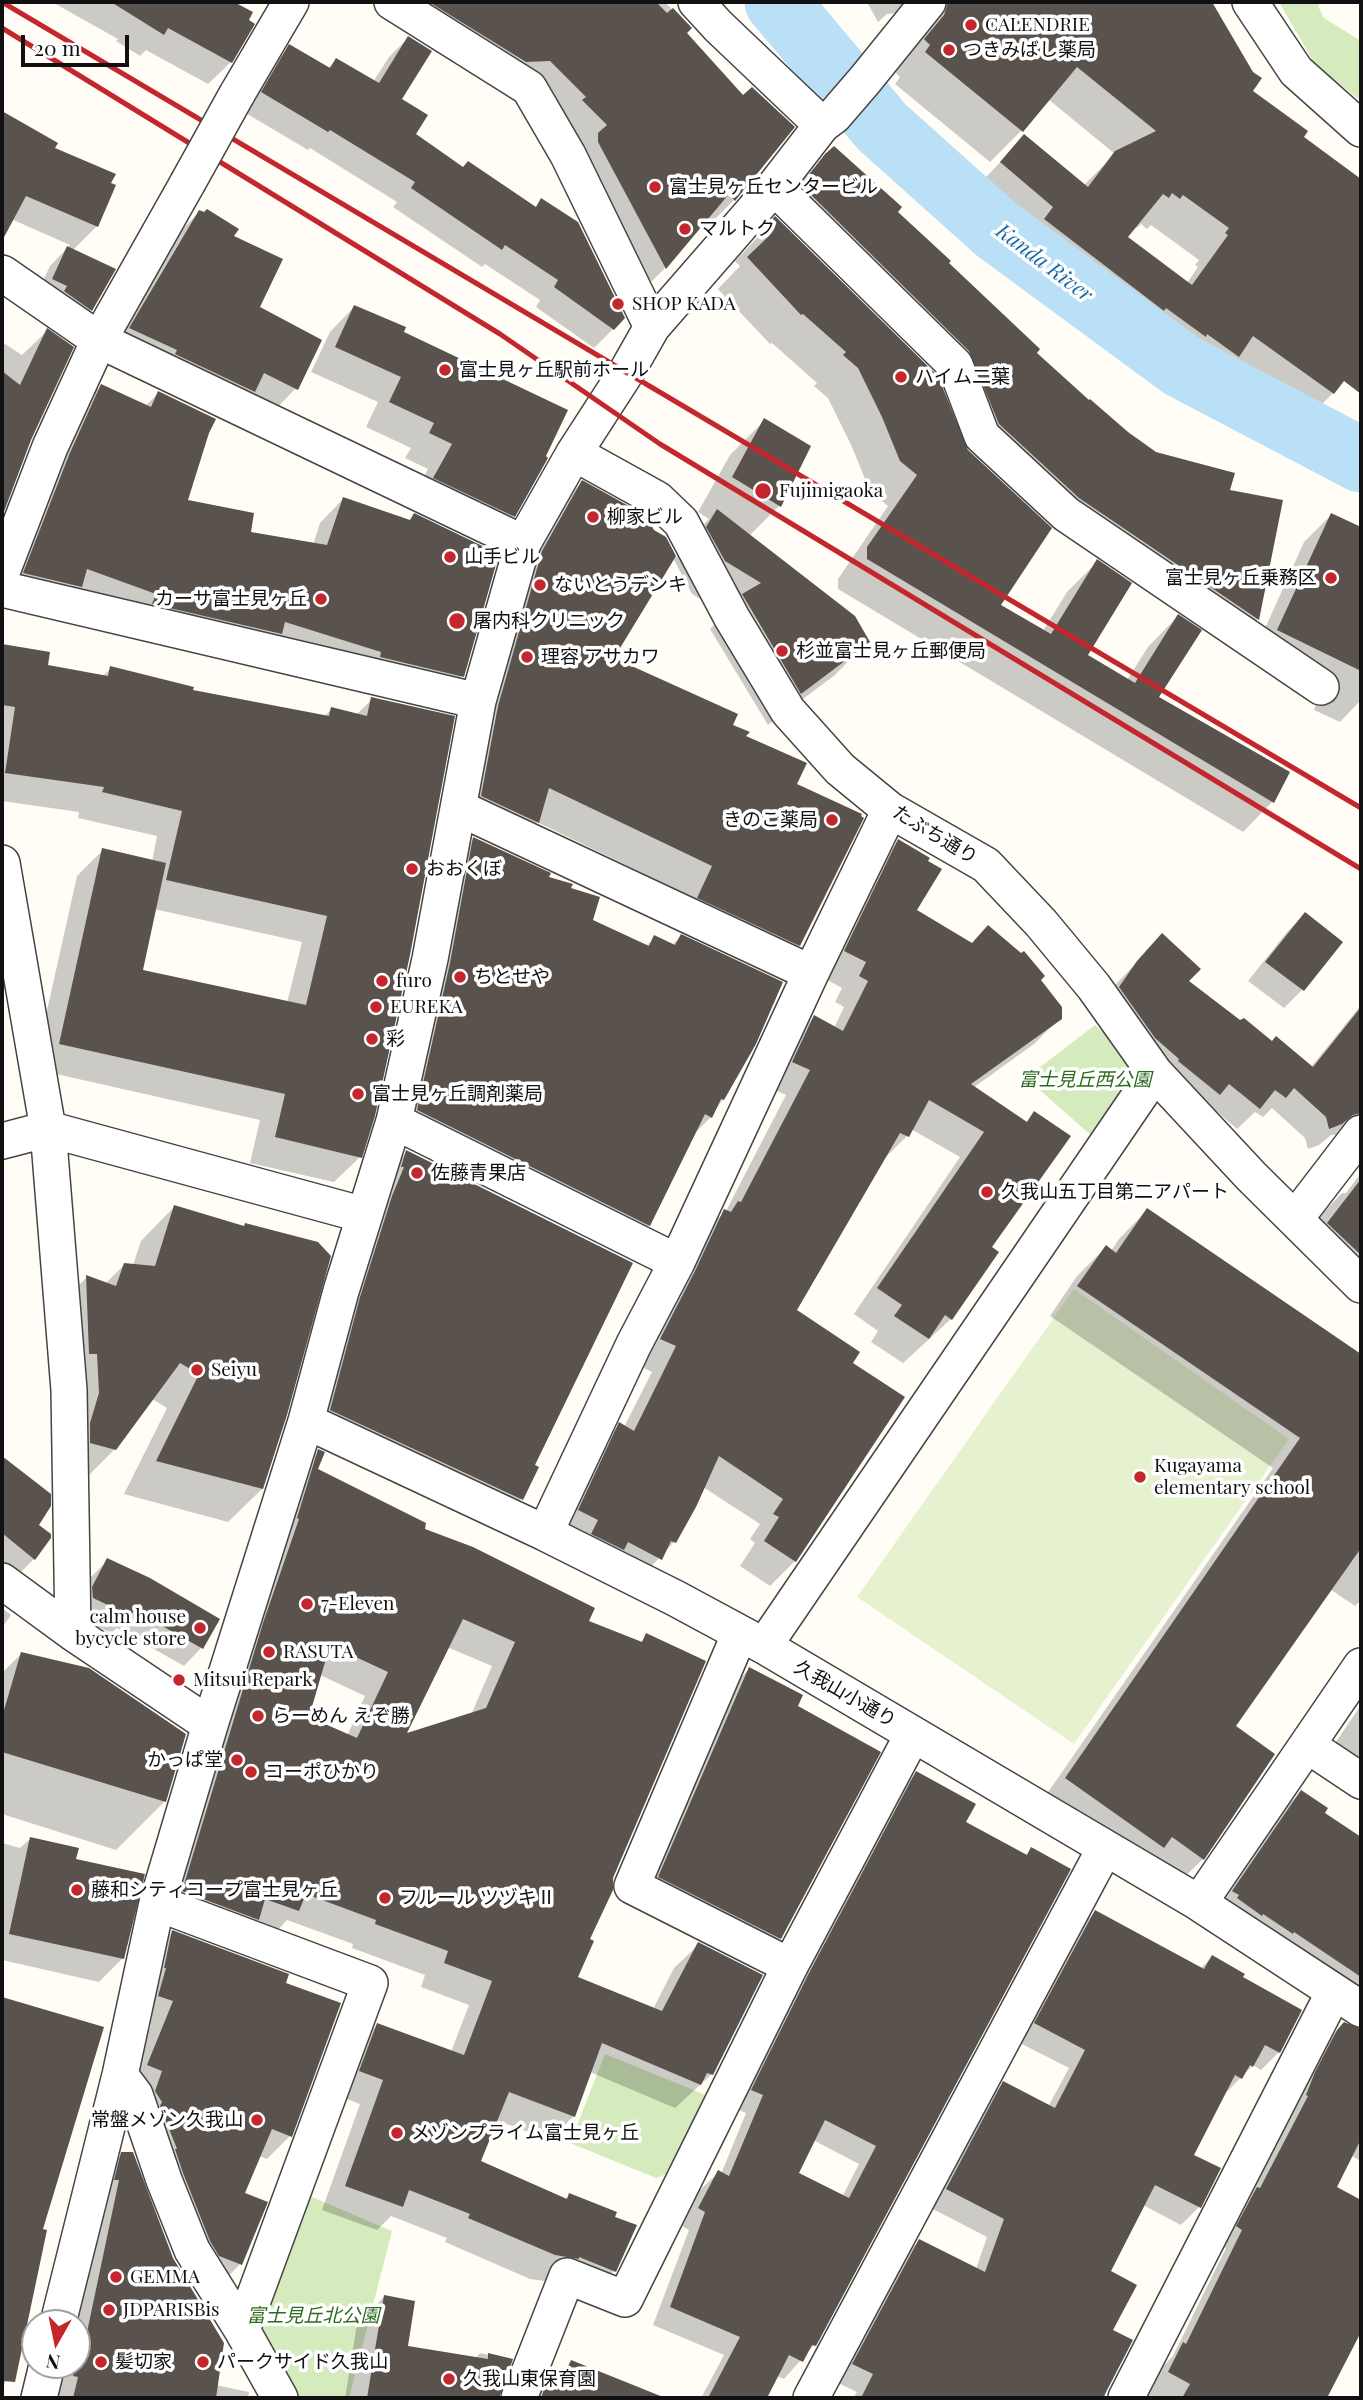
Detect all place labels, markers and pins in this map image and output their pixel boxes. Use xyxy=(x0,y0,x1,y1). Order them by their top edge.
place label: CALENDRIE xyxy=(985,14,1090,36)
marker: CALENDRIE xyxy=(963,17,979,33)
place label: つきみばし薬局 xyxy=(963,39,1096,61)
marker: つきみばし薬局 xyxy=(941,42,957,58)
place label: 富士見ヶ丘センタービル xyxy=(669,176,878,198)
marker: 富士見ヶ丘センタービル xyxy=(647,179,663,195)
place label: マルトク xyxy=(699,218,775,240)
marker: マルトク xyxy=(677,221,693,237)
place label: SHOP KADA xyxy=(632,293,736,315)
marker: SHOP KADA xyxy=(610,296,626,312)
place label: 富士見ヶ丘駅前ホール xyxy=(459,359,649,381)
marker: 富士見ヶ丘駅前ホール xyxy=(437,362,453,378)
place label: ハイム二葉 xyxy=(915,366,1010,388)
marker: ハイム二葉 xyxy=(893,369,909,385)
place label: Fujimigaoka xyxy=(779,480,883,502)
marker: Fujimigaoka xyxy=(753,481,773,501)
place label: 柳家ビル xyxy=(607,506,683,528)
marker: 柳家ビル xyxy=(585,509,601,525)
place label: 山手ビル xyxy=(464,546,540,568)
marker: 山手ビル xyxy=(442,549,458,565)
place label: 富士見ヶ丘乗務区 xyxy=(1165,567,1317,589)
marker: 富士見ヶ丘乗務区 xyxy=(1323,570,1339,586)
place label: ないとうデンキ xyxy=(554,574,687,596)
marker: ないとうデンキ xyxy=(532,577,548,593)
place label: カーサ富士見ヶ丘 xyxy=(155,588,307,610)
marker: カーサ富士見ヶ丘 xyxy=(313,591,329,607)
place label: 屠内科クリニック xyxy=(473,610,625,632)
marker: 屠内科クリニック xyxy=(447,611,467,631)
place label: 杉並富士見ヶ丘郵便局 xyxy=(796,640,986,662)
marker: 杉並富士見ヶ丘郵便局 xyxy=(774,643,790,659)
place label: 理容 アサカワ xyxy=(541,646,660,668)
marker: 理容 アサカワ xyxy=(519,649,535,665)
place label: きのこ薬局 xyxy=(723,809,818,831)
marker: きのこ薬局 xyxy=(824,812,840,828)
place label: おおくぼ xyxy=(426,858,502,880)
marker: おおくぼ xyxy=(404,861,420,877)
place label: ちとせや xyxy=(474,966,550,988)
marker: ちとせや xyxy=(452,969,468,985)
place label: furo xyxy=(396,970,432,992)
marker: furo xyxy=(374,973,390,989)
place label: EUREKA xyxy=(390,996,463,1018)
marker: EUREKA xyxy=(368,999,384,1015)
place label: 彩 xyxy=(386,1028,405,1050)
marker: 彩 xyxy=(364,1031,380,1047)
place label: 富士見ヶ丘調剤薬局 xyxy=(372,1083,543,1105)
marker: 富士見ヶ丘調剤薬局 xyxy=(350,1086,366,1102)
place label: 佐藤青果店 xyxy=(431,1162,526,1184)
marker: 佐藤青果店 xyxy=(409,1165,425,1181)
place label: 久我山五丁目第二アパート xyxy=(1001,1181,1229,1203)
marker: 久我山五丁目第二アパート xyxy=(979,1184,995,1200)
place label: Seiyu xyxy=(211,1359,257,1381)
marker: Seiyu xyxy=(189,1362,205,1378)
place label: Kugayama elementary school xyxy=(1154,1455,1310,1499)
marker: Kugayama elementary school xyxy=(1132,1469,1148,1485)
place label: 7-Eleven xyxy=(321,1593,394,1615)
marker: 7-Eleven xyxy=(299,1596,315,1612)
place label: calm house bycycle store xyxy=(75,1606,186,1650)
marker: calm house bycycle store xyxy=(192,1620,208,1636)
place label: RASUTA xyxy=(283,1641,353,1663)
marker: RASUTA xyxy=(261,1644,277,1660)
place label: Mitsui Repark xyxy=(193,1669,313,1691)
marker: Mitsui Repark xyxy=(171,1672,187,1688)
place label: らーめん えぞ勝 xyxy=(272,1705,410,1727)
marker: らーめん えぞ勝 xyxy=(250,1708,266,1724)
place label: かっぱ堂 xyxy=(147,1749,223,1771)
marker: かっぱ堂 xyxy=(229,1752,245,1768)
place label: コーポひかり xyxy=(265,1761,379,1783)
marker: コーポひかり xyxy=(243,1764,259,1780)
place label: 藤和シティコープ富士見ヶ丘 xyxy=(91,1879,338,1901)
marker: 藤和シティコープ富士見ヶ丘 xyxy=(69,1882,85,1898)
place label: フルール ツヅキⅡ xyxy=(399,1887,556,1909)
marker: フルール ツヅキⅡ xyxy=(377,1890,393,1906)
place label: 常盤メゾン久我山 xyxy=(91,2109,243,2131)
marker: 常盤メゾン久我山 xyxy=(249,2112,265,2128)
place label: メゾンプライム富士見ヶ丘 xyxy=(411,2122,639,2144)
marker: メゾンプライム富士見ヶ丘 xyxy=(389,2125,405,2141)
place label: GEMMA xyxy=(130,2266,200,2288)
marker: GEMMA xyxy=(108,2269,124,2285)
place label: JDPARISBis xyxy=(123,2299,220,2321)
marker: JDPARISBis xyxy=(101,2302,117,2318)
place label: 髪切家 xyxy=(115,2351,172,2373)
place label: パークサイド久我山 xyxy=(217,2351,388,2373)
marker: 髪切家 xyxy=(93,2354,109,2370)
marker: パークサイド久我山 xyxy=(195,2354,211,2370)
place label: 久我山東保育園 xyxy=(463,2368,596,2390)
marker: 久我山東保育園 xyxy=(441,2371,457,2387)

